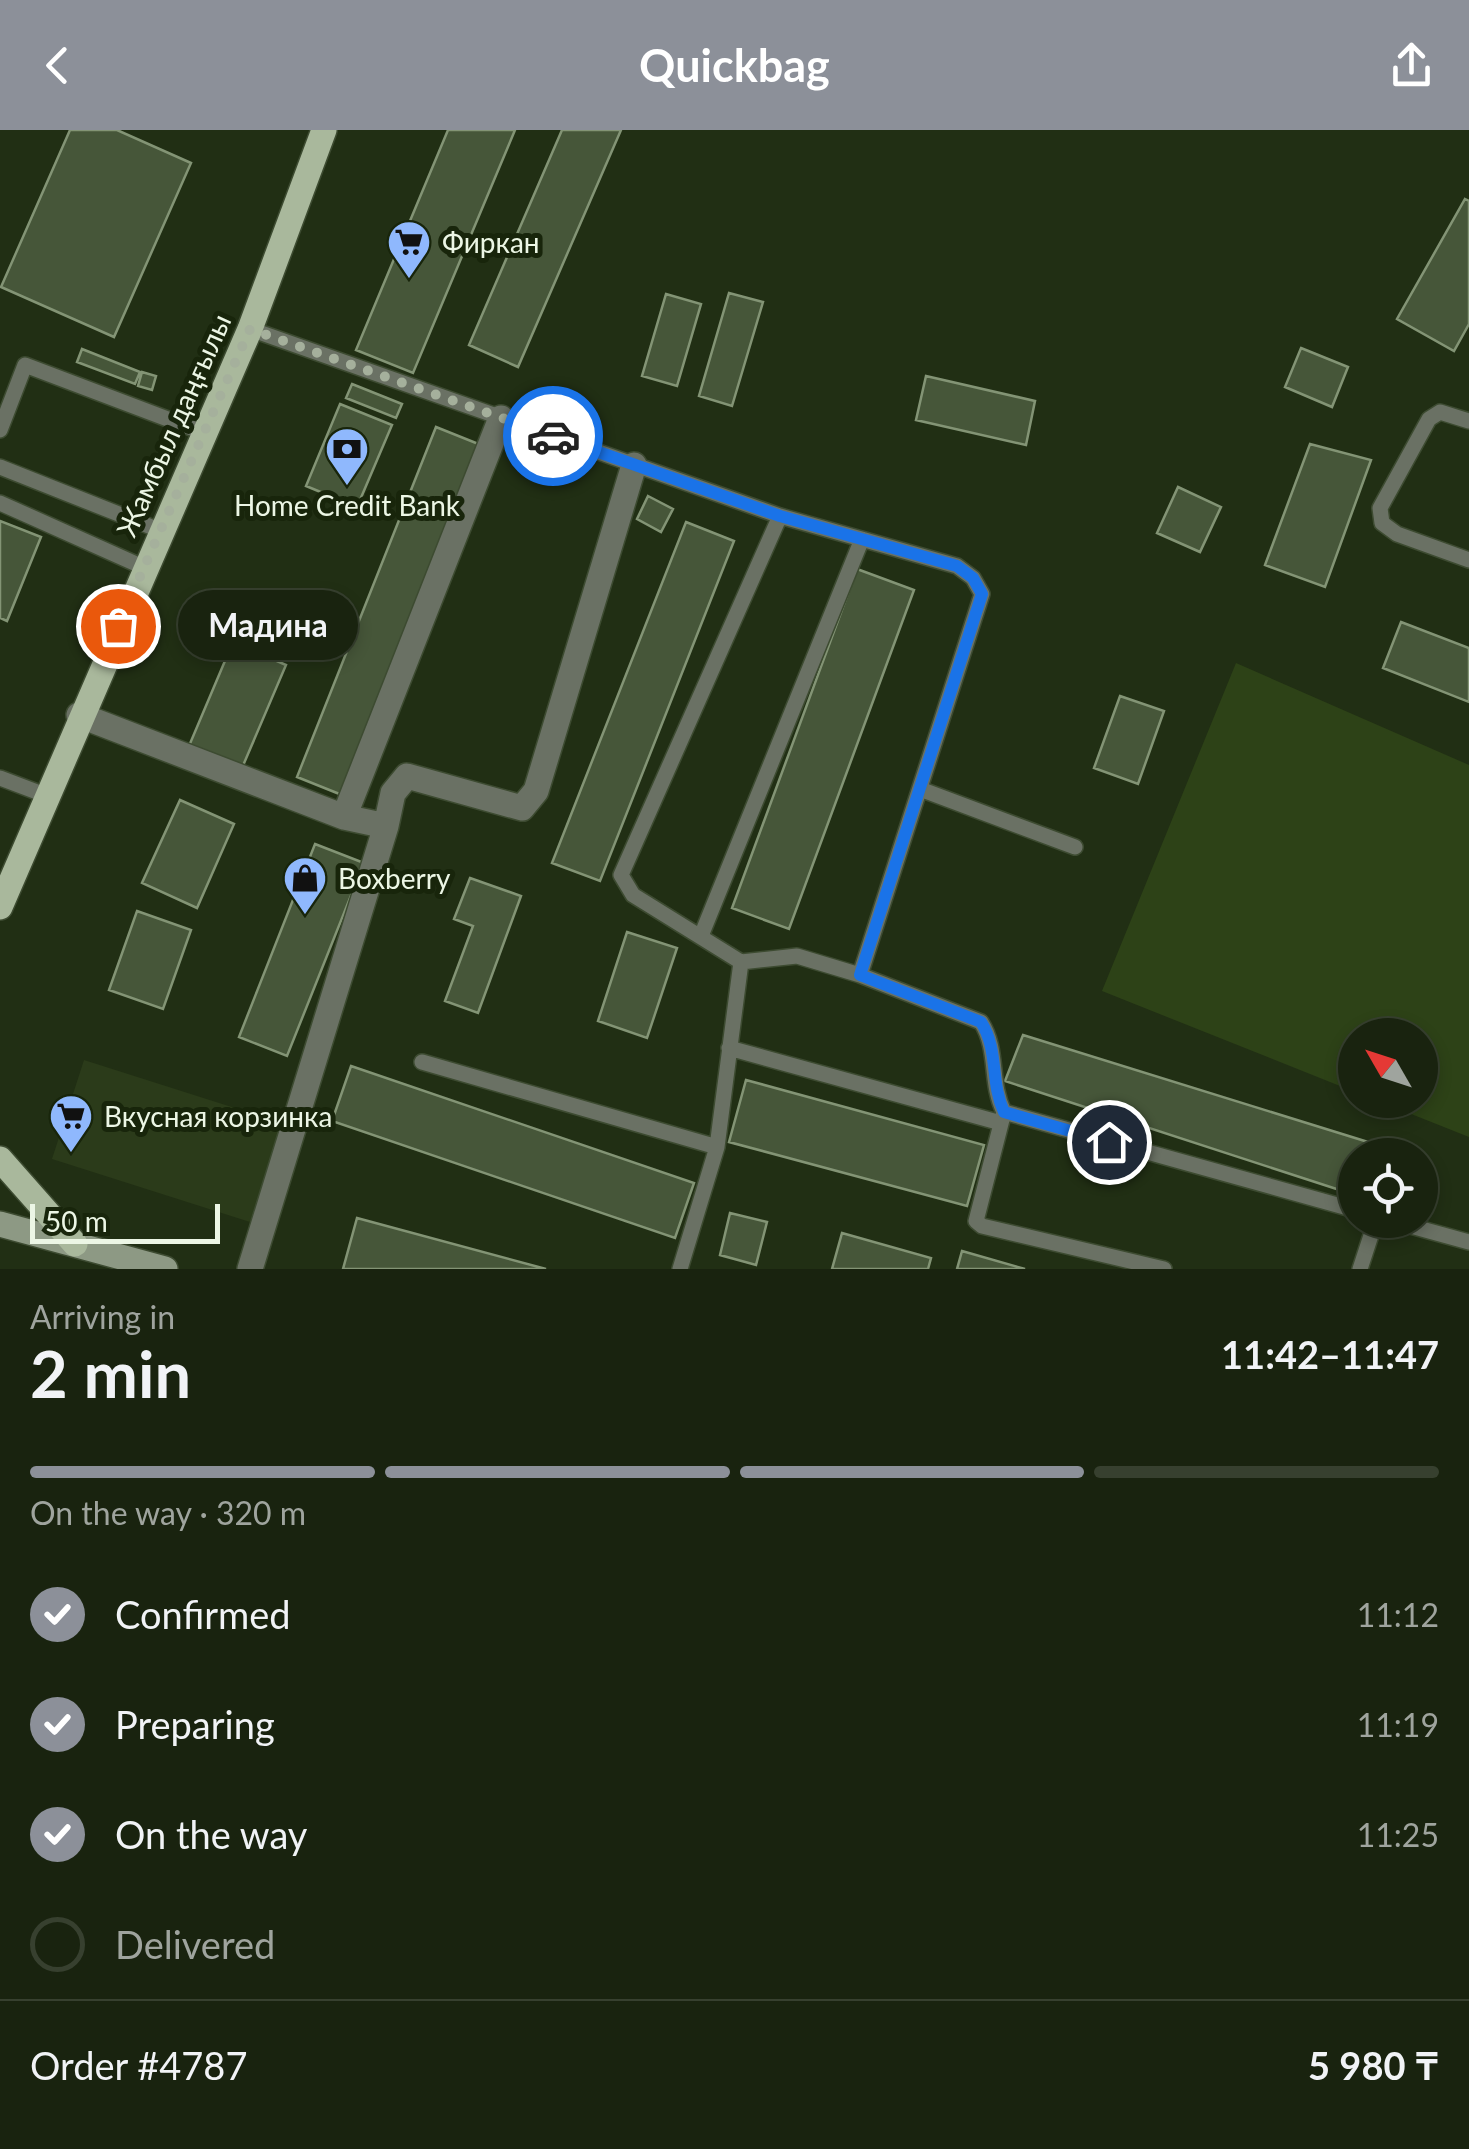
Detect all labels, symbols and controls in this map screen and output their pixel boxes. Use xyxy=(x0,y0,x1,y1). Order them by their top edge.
icon: back xyxy=(30,38,85,93)
text: Quickbag xyxy=(639,38,830,92)
icon: share xyxy=(1384,38,1439,93)
supermarket icon: Фиркан xyxy=(386,219,432,280)
place label: Фиркан xyxy=(442,225,540,259)
street label: Жамбыл даңғылы xyxy=(109,308,237,542)
courier xyxy=(503,386,603,486)
icon: car xyxy=(526,409,581,464)
bank icon: Home Credit Bank xyxy=(324,426,370,487)
place label: Home Credit Bank xyxy=(234,488,461,522)
pin xyxy=(76,584,161,669)
callout: Мадина xyxy=(178,591,358,661)
icon: bag xyxy=(91,599,146,654)
text: Мадина xyxy=(208,605,328,644)
shop icon: Boxberry xyxy=(282,855,328,916)
place label: Boxberry xyxy=(338,861,451,895)
north arrow xyxy=(1338,1018,1438,1118)
map controls xyxy=(1338,1018,1438,1238)
supermarket icon: Вкусная корзинка xyxy=(48,1093,94,1154)
place label: Вкусная корзинка xyxy=(104,1099,332,1133)
pin xyxy=(1067,1100,1152,1185)
icon: home xyxy=(1082,1115,1137,1170)
button: locate xyxy=(1338,1138,1438,1238)
scale bar xyxy=(30,1199,220,1244)
text: 50 m xyxy=(45,1204,108,1238)
text: Arriving in xyxy=(30,1297,175,1336)
text: 11:42–11:47 xyxy=(1221,1331,1439,1377)
text: 2 min xyxy=(30,1334,191,1412)
text: On the way · 320 m xyxy=(30,1493,306,1532)
icon: check xyxy=(30,1587,85,1642)
text: Confirmed xyxy=(115,1591,291,1637)
text: 11:12 xyxy=(1357,1595,1439,1634)
icon: check xyxy=(30,1697,85,1752)
text: Preparing xyxy=(115,1701,275,1747)
text: 11:19 xyxy=(1357,1705,1439,1744)
icon: check xyxy=(30,1807,85,1862)
text: On the way xyxy=(115,1811,307,1857)
text: 11:25 xyxy=(1357,1815,1439,1854)
text: Delivered xyxy=(115,1921,275,1967)
text: Order #4787 xyxy=(30,2042,247,2088)
text: 5 980 ₸ xyxy=(1308,2042,1439,2088)

